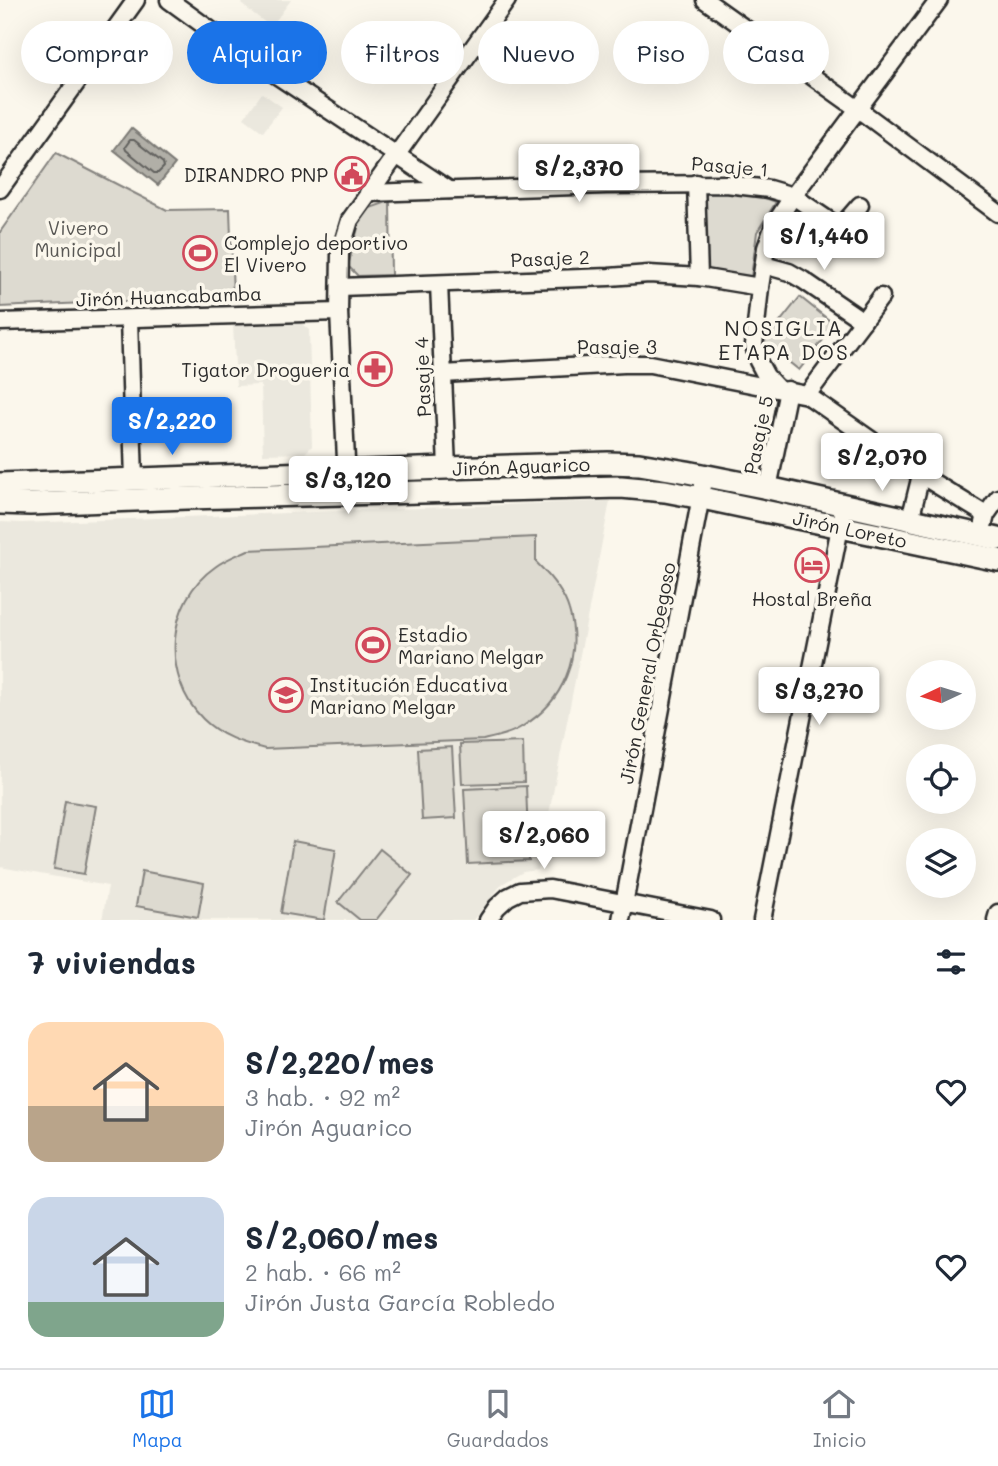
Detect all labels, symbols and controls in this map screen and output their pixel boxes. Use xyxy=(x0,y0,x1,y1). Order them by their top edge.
chip: Comprar xyxy=(21,21,173,84)
chip: Alquilar xyxy=(187,21,327,84)
chip: Filtros xyxy=(341,21,464,84)
chip: Nuevo xyxy=(478,21,599,84)
chip: Piso xyxy=(613,21,709,84)
chip: Casa xyxy=(723,21,829,84)
pin: S/2,370 xyxy=(514,144,644,204)
street label: Pasaje 1 xyxy=(690,150,770,182)
text: S/2,370 xyxy=(534,152,624,182)
public building icon: DIRANDRO PNP xyxy=(333,155,371,193)
place label: DIRANDRO PNP xyxy=(184,162,328,187)
pin: S/1,440 xyxy=(759,212,889,272)
park label: Vivero Municipal xyxy=(34,215,122,262)
text: S/1,440 xyxy=(779,220,869,250)
place label: Complejo deportivo El Vivero xyxy=(224,230,408,277)
sports icon: Complejo deportivo El Vivero xyxy=(181,234,219,272)
street label: Pasaje 2 xyxy=(510,244,590,272)
street label: Jirón Huancabamba xyxy=(76,280,262,312)
district label: NOSIGLIA ETAPA DOS xyxy=(718,314,850,365)
street label: Pasaje 3 xyxy=(577,334,657,359)
street label: Pasaje 4 xyxy=(408,337,436,417)
pharmacy icon: Tigator Drogueria xyxy=(356,350,394,388)
place label: Tigator Drogueria xyxy=(181,357,350,382)
street label: Pasaje 5 xyxy=(737,393,779,477)
pin: S/2,220 xyxy=(107,398,237,457)
text: S/2,220 xyxy=(128,405,216,435)
pin: S/2,070 xyxy=(817,434,947,493)
text: S/2,070 xyxy=(837,441,927,471)
street label: Jirón Aguarico xyxy=(452,451,590,481)
pin: S/3,120 xyxy=(283,456,413,516)
text: S/3,120 xyxy=(305,464,391,494)
street label: Jirón Loreto xyxy=(791,505,909,553)
hotel icon: Hostal Breña xyxy=(793,546,831,584)
street label: Jirón General Orbegoso xyxy=(613,560,681,786)
place label: Hostal Breña xyxy=(752,586,872,611)
place label: Estadio Mariano Melgar xyxy=(398,622,544,669)
sports icon: Estadio Mariano Melgar xyxy=(354,626,392,664)
north arrow xyxy=(906,660,976,730)
map controls xyxy=(906,660,976,898)
pin: S/3,270 xyxy=(754,668,884,727)
place label: Institución Educativa Mariano Melgar xyxy=(310,672,508,719)
text: S/3,270 xyxy=(774,675,864,705)
school or university icon: Institución Educativa Mariano Melgar xyxy=(267,676,305,714)
button: locate xyxy=(906,744,976,814)
pin: S/2,060 xyxy=(479,812,609,871)
text: S/2,060 xyxy=(498,819,590,849)
button: layers xyxy=(906,828,976,898)
text: 7 viviendas xyxy=(28,942,196,982)
icon: filters xyxy=(932,943,970,981)
text: S/2,220/mes xyxy=(245,1042,434,1082)
icon: home xyxy=(84,1050,168,1134)
icon: heart xyxy=(932,1073,970,1111)
text: 3 hab. · 92 m² xyxy=(245,1082,400,1112)
text: Jirón Aguarico xyxy=(245,1112,412,1142)
text: S/2,060/mes xyxy=(245,1217,438,1257)
icon: home xyxy=(84,1225,168,1309)
icon: heart xyxy=(932,1248,970,1286)
text: 2 hab. · 66 m² xyxy=(245,1257,401,1287)
text: Jirón Justa García Robledo xyxy=(245,1287,555,1317)
tab: Mapa xyxy=(132,1385,183,1452)
tab: Guardados xyxy=(447,1385,549,1452)
tab: Inicio xyxy=(813,1385,866,1452)

